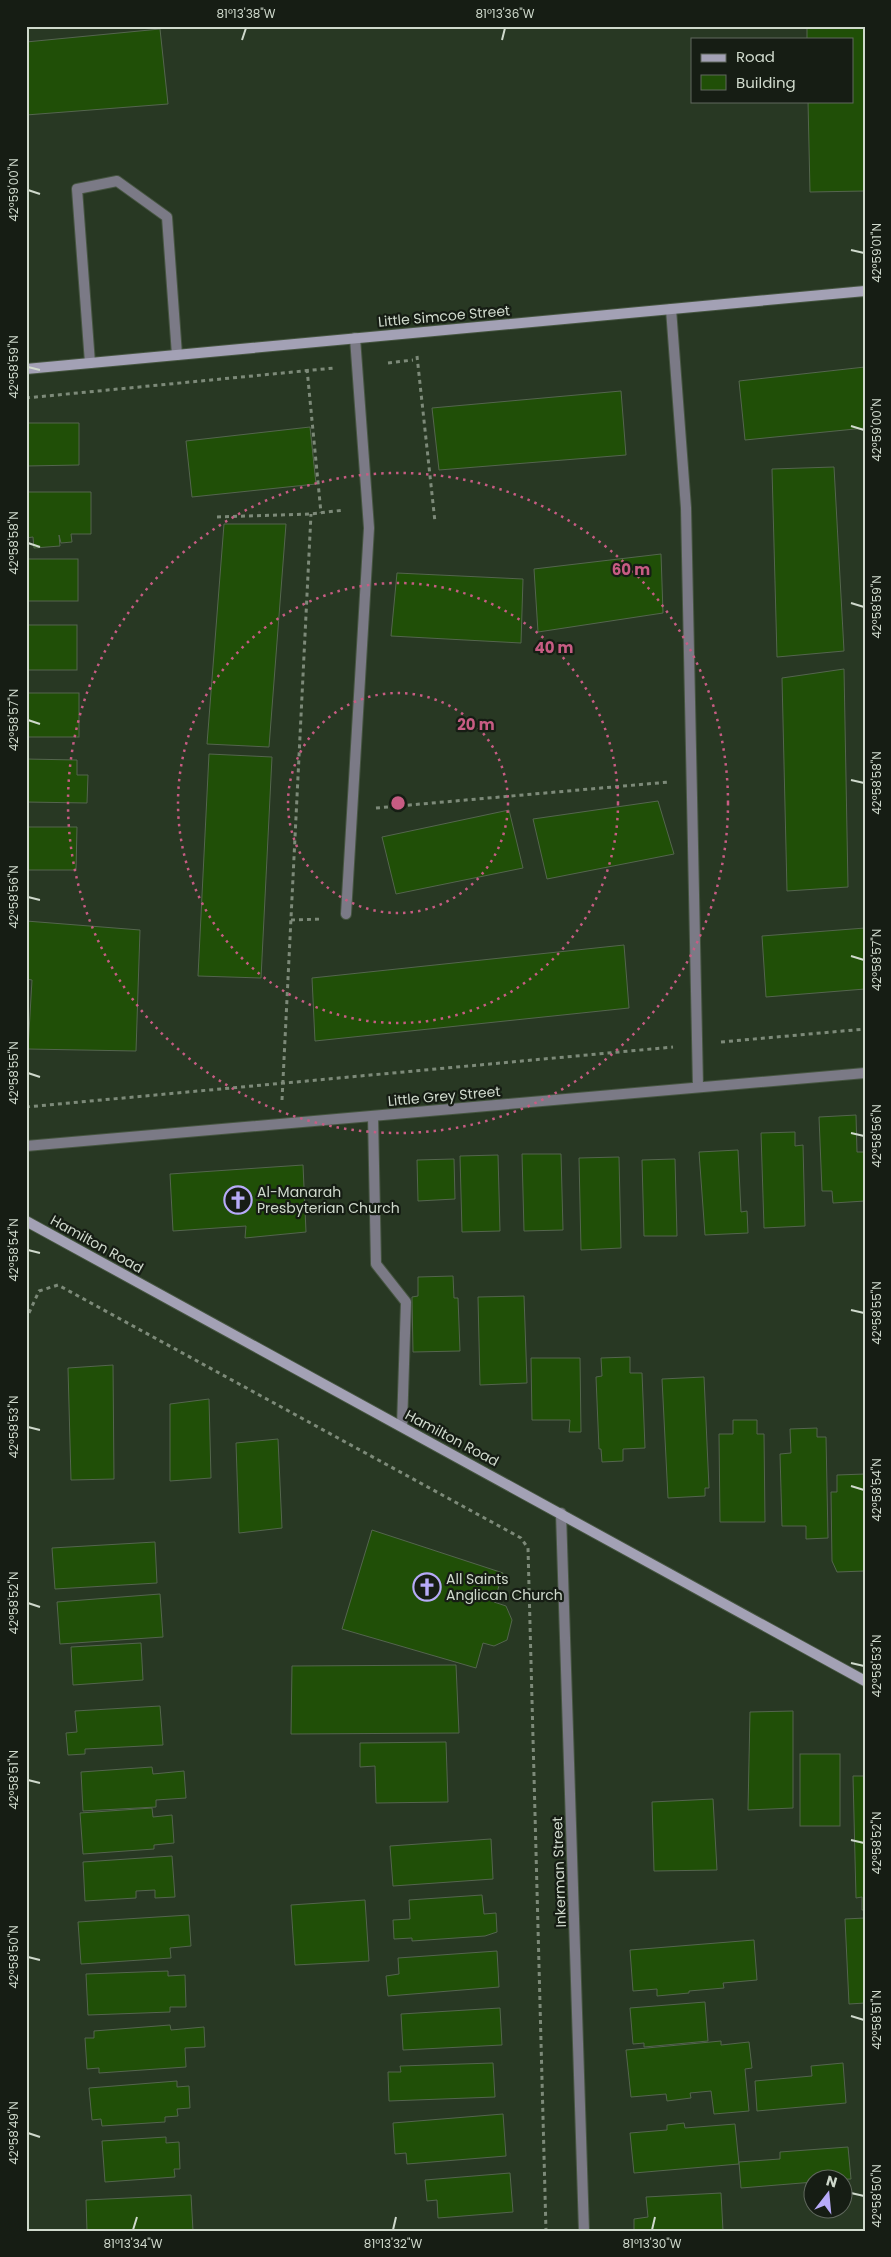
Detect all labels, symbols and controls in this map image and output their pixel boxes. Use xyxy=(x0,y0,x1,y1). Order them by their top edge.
text: 81°13'38"W xyxy=(216,5,276,22)
text: 81°13'36"W xyxy=(475,5,535,22)
legend xyxy=(691,38,854,102)
text: Road xyxy=(736,46,775,67)
text: Building xyxy=(736,72,796,93)
text: 42°59'00"N xyxy=(5,158,22,222)
text: 42°59'01"N xyxy=(868,223,885,283)
street label: Little Simcoe Street xyxy=(377,300,511,332)
text: 42°58'59"N xyxy=(5,335,22,399)
text: 42°59'00"N xyxy=(868,398,885,462)
text: 42°58'58"N xyxy=(5,511,22,575)
text: 60 m xyxy=(612,559,650,580)
text: 42°58'59"N xyxy=(868,575,885,639)
text: 40 m xyxy=(534,637,574,658)
text: 42°58'57"N xyxy=(5,689,22,751)
text: 20 m xyxy=(457,714,495,735)
text: 42°58'58"N xyxy=(868,751,885,815)
centre of rings xyxy=(389,794,407,812)
text: 42°58'56"N xyxy=(5,865,22,929)
text: 42°58'57"N xyxy=(868,929,885,991)
text: 42°58'55"N xyxy=(5,1041,22,1105)
street label: Little Grey Street xyxy=(387,1081,501,1111)
text: 42°58'56"N xyxy=(868,1104,885,1168)
place label: Al-Manarah Presbyterian Church xyxy=(257,1182,400,1218)
church icon: Al-Manarah Presbyterian Church xyxy=(223,1185,253,1215)
street label: Hamilton Road xyxy=(47,1210,147,1278)
text: 42°58'54"N xyxy=(5,1218,22,1282)
text: 42°58'55"N xyxy=(868,1281,885,1345)
text: 42°58'53"N xyxy=(5,1396,22,1458)
street label: Hamilton Road xyxy=(402,1405,502,1471)
text: 42°58'54"N xyxy=(868,1458,885,1522)
place label: All Saints Anglican Church xyxy=(446,1569,563,1605)
text: 42°58'52"N xyxy=(5,1572,22,1634)
church icon: All Saints Anglican Church xyxy=(412,1572,442,1602)
text: 42°58'53"N xyxy=(868,1635,885,1697)
text: 42°58'51"N xyxy=(5,1750,22,1810)
text: 42°58'52"N xyxy=(868,1812,885,1874)
street label: Inkerman Street xyxy=(547,1816,571,1928)
text: 42°58'50"N xyxy=(5,1925,22,1989)
text: 42°58'51"N xyxy=(868,1990,885,2050)
text: 42°58'49"N xyxy=(5,2101,22,2165)
text: 42°58'50"N xyxy=(868,2164,885,2228)
north arrow xyxy=(804,2170,854,2220)
text: N xyxy=(824,2170,839,2193)
text: 81°13'34"W xyxy=(104,2235,163,2252)
text: 81°13'32"W xyxy=(364,2235,422,2252)
text: 81°13'30"W xyxy=(623,2235,682,2252)

